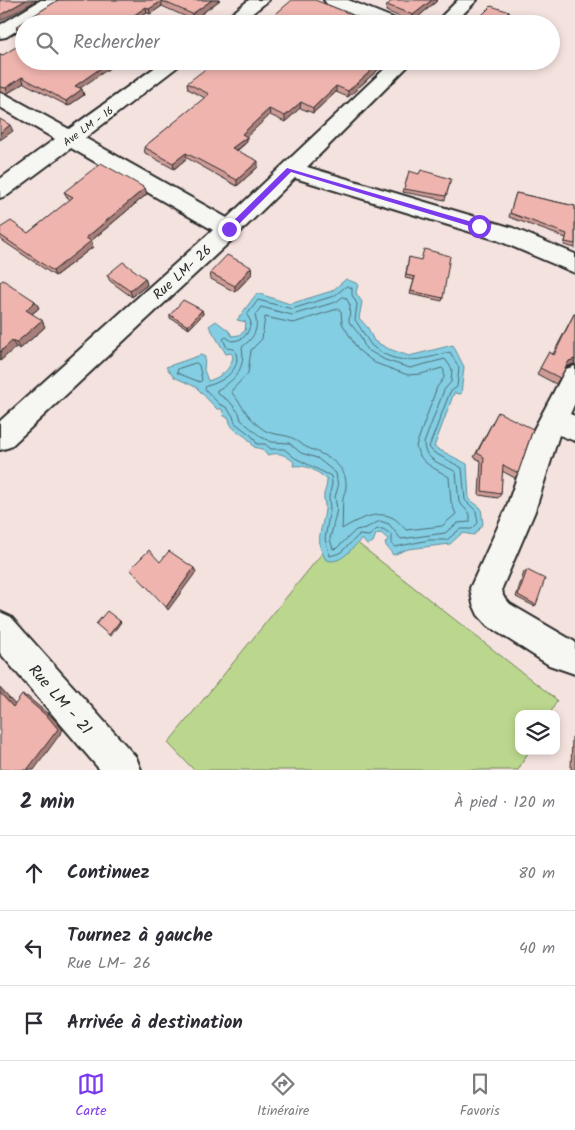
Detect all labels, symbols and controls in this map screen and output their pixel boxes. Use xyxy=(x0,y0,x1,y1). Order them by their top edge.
search box xyxy=(15,15,560,70)
text: Rechercher xyxy=(73,28,160,58)
icon: search xyxy=(33,29,61,57)
street label: Ave LM - 16 xyxy=(60,102,118,151)
route start xyxy=(468,215,491,238)
route end xyxy=(218,218,241,241)
street label: Rue LM- 26 xyxy=(148,240,217,306)
street label: Rue LM - 21 xyxy=(22,659,98,741)
map controls xyxy=(515,710,560,755)
button: layers xyxy=(515,710,560,755)
text: 2 min xyxy=(20,786,75,819)
text: À pied · 120 m xyxy=(454,790,555,815)
text: Continuez xyxy=(67,858,150,888)
icon: ahead xyxy=(20,859,48,887)
text: 80 m xyxy=(518,861,555,886)
text: Tournez à gauche xyxy=(67,921,213,951)
icon: left xyxy=(20,934,48,962)
text: 40 m xyxy=(519,936,555,961)
text: Rue LM- 26 xyxy=(67,951,151,976)
text: Arrivée à destination xyxy=(67,1008,243,1038)
icon: arrive xyxy=(20,1009,48,1037)
tab: Carte xyxy=(75,1070,107,1122)
tab: Itinéraire xyxy=(257,1070,309,1122)
tab: Favoris xyxy=(460,1070,500,1122)

